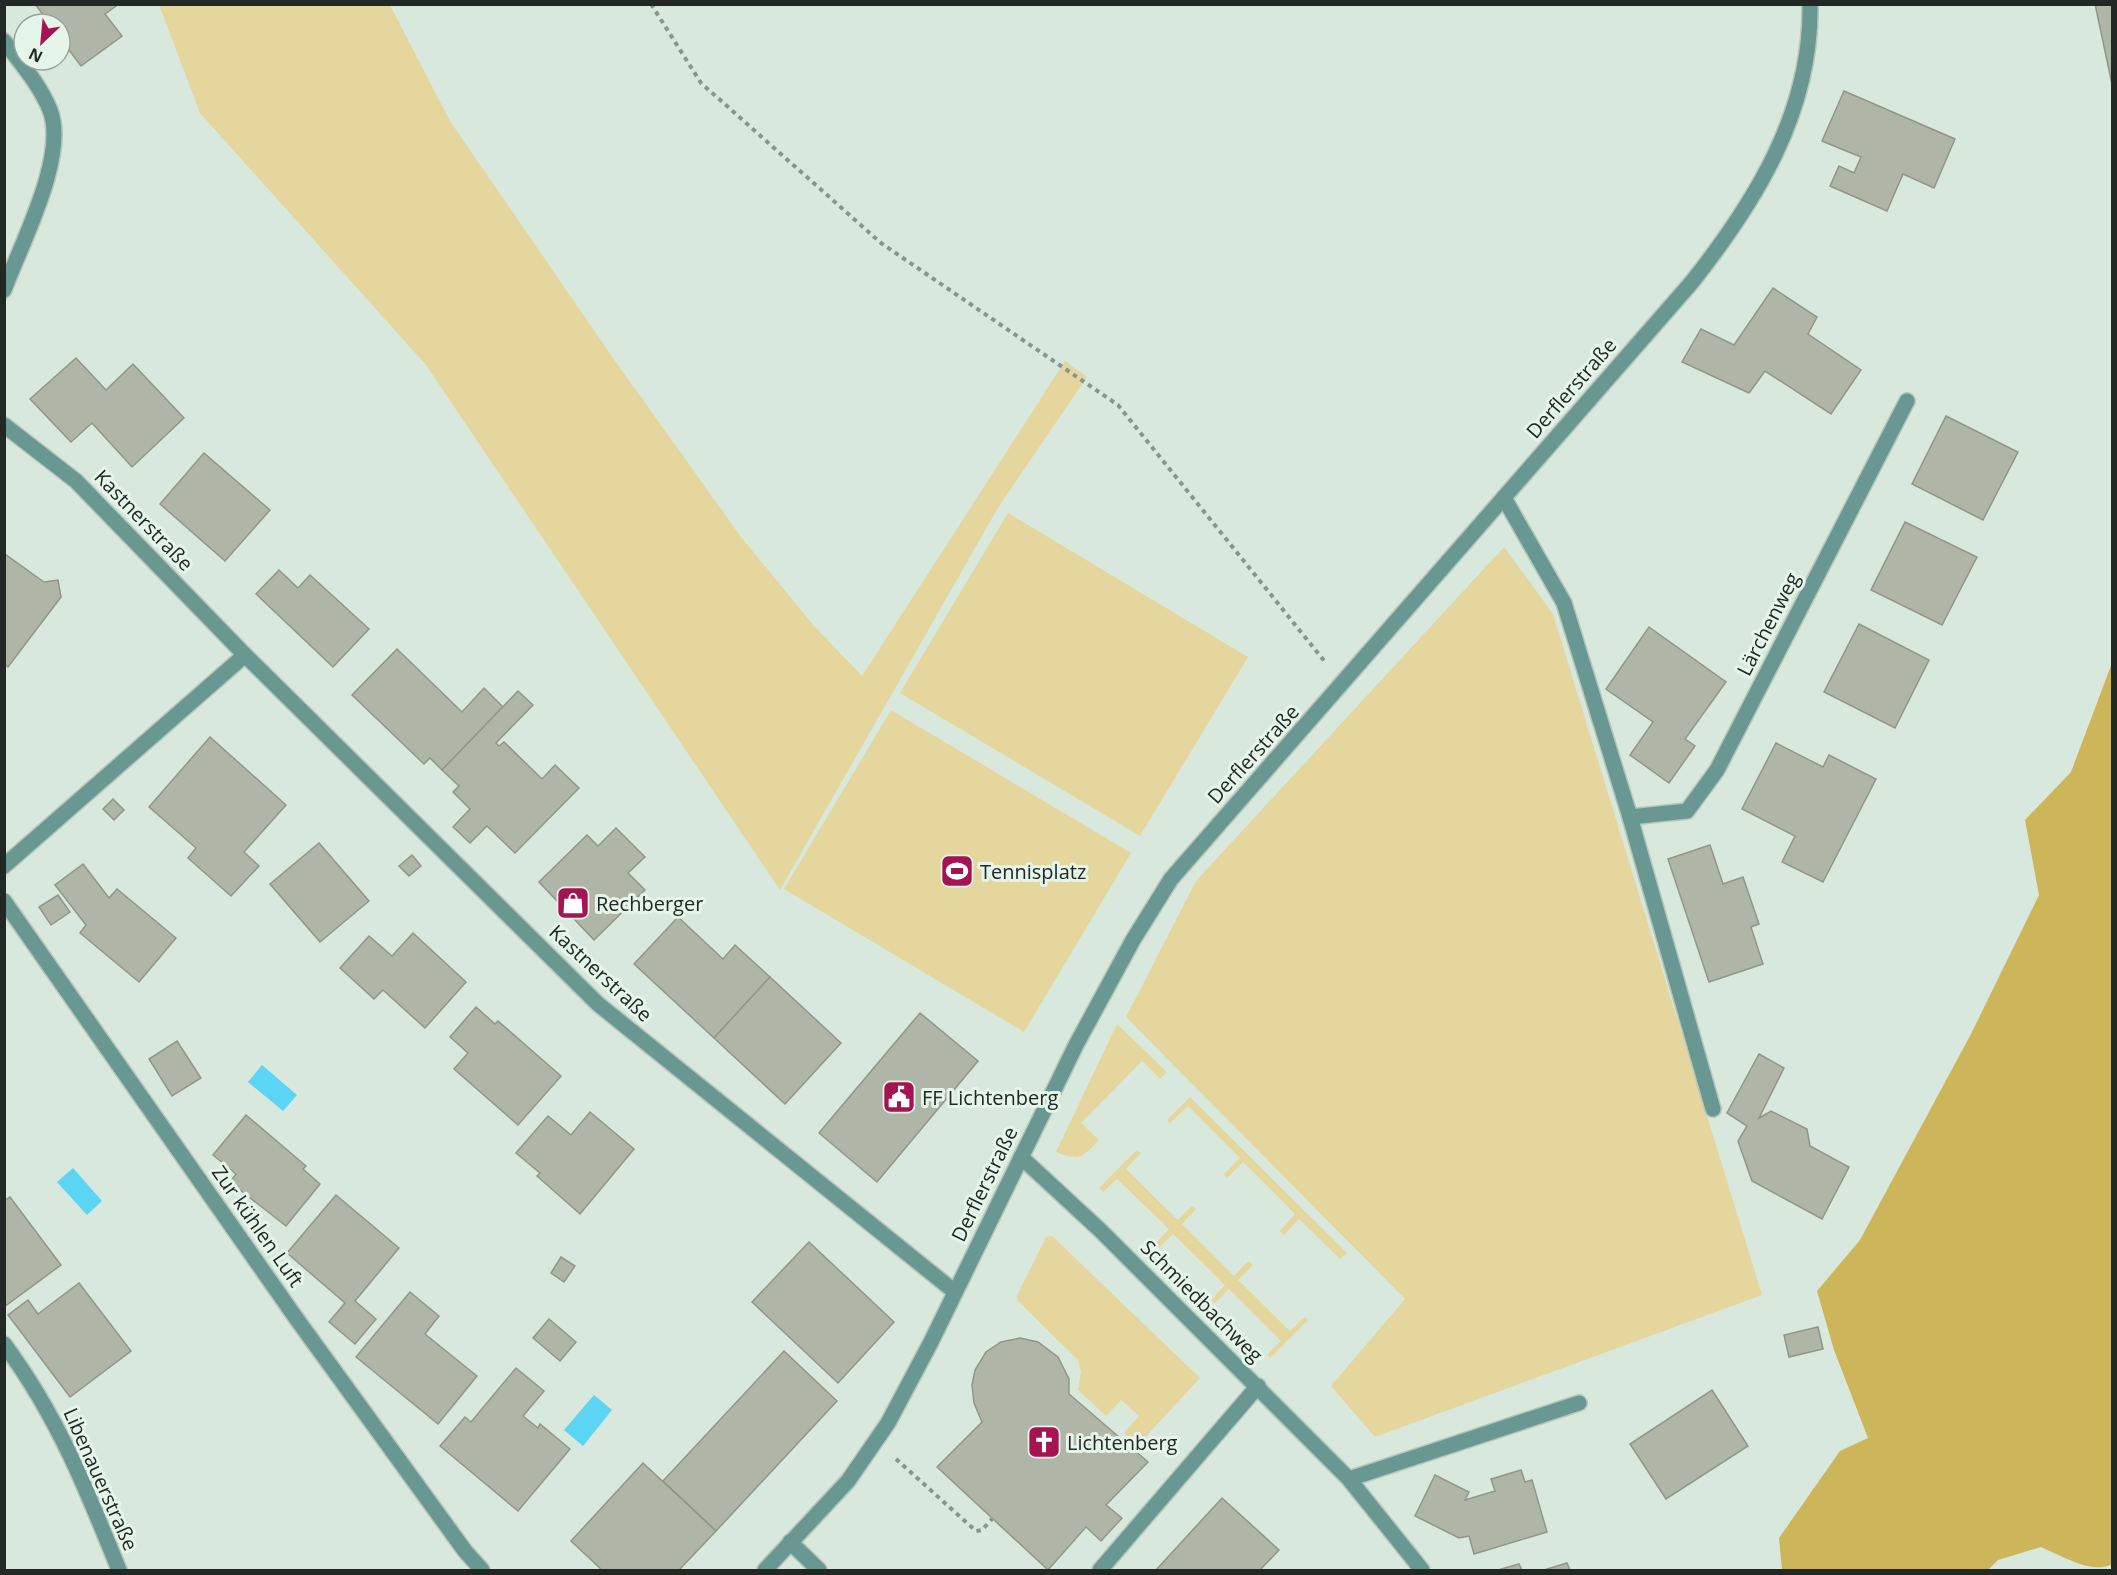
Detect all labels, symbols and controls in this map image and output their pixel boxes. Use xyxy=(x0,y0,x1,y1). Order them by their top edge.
north arrow xyxy=(12,12,72,72)
text: N xyxy=(25,43,46,68)
street label: Derflerstraße xyxy=(1520,332,1622,444)
street label: Kastnerstraße xyxy=(89,463,199,577)
street label: Lärchenweg xyxy=(1730,568,1806,680)
street label: Derflerstraße xyxy=(1201,699,1305,809)
sports icon: Tennisplatz xyxy=(939,853,975,889)
place label: Tennisplatz xyxy=(980,858,1086,885)
shop icon: Rechberger xyxy=(555,885,591,921)
place label: Rechberger xyxy=(596,890,703,917)
street label: Kastnerstraße xyxy=(544,918,658,1028)
public building icon: FF Lichtenberg xyxy=(881,1079,917,1115)
place label: FF Lichtenberg xyxy=(922,1084,1058,1111)
street label: Derflerstraße xyxy=(945,1122,1023,1246)
street label: Zur kühlen Luft xyxy=(206,1160,310,1292)
street label: Schmiedbachweg xyxy=(1135,1234,1269,1368)
street label: Libenauerstraße xyxy=(57,1403,145,1555)
church icon: Lichtenberg xyxy=(1026,1424,1062,1460)
place label: Lichtenberg xyxy=(1067,1429,1178,1456)

